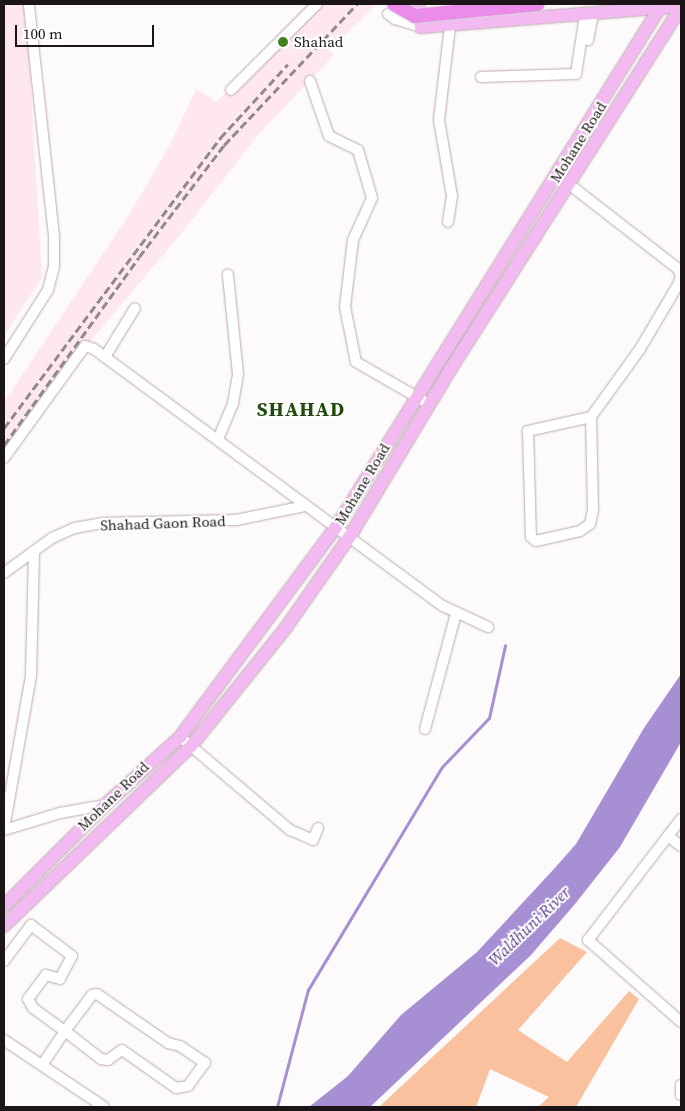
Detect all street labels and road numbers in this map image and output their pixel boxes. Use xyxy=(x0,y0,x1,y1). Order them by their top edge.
street label: Mohane Road xyxy=(546,98,610,186)
street label: Mohane Road xyxy=(331,440,393,528)
street label: Shahad Gaon Road xyxy=(100,512,226,534)
street label: Mohane Road xyxy=(74,758,152,834)

